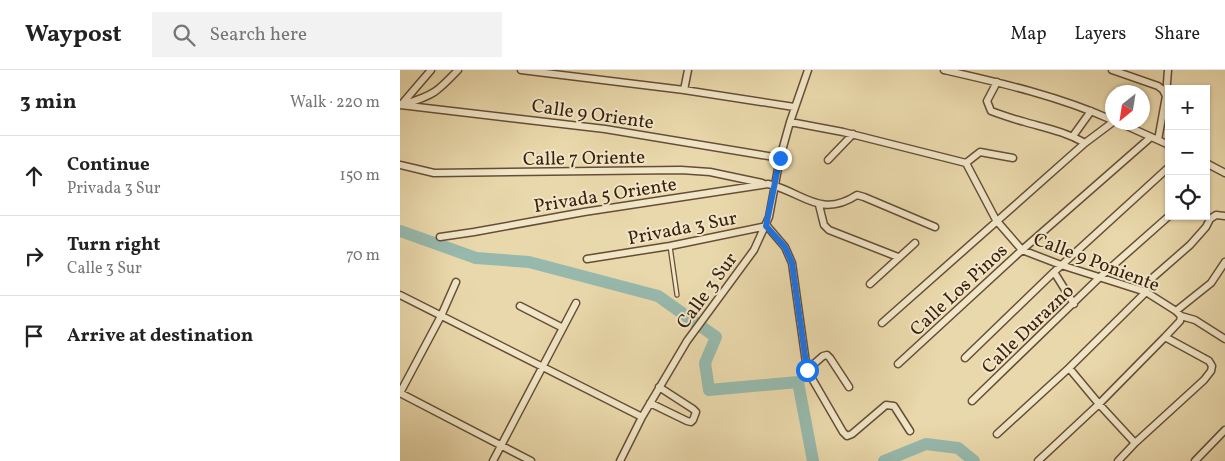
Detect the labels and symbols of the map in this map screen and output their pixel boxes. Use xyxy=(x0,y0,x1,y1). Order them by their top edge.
north arrow xyxy=(1105,85,1150,130)
street label: Calle 9 Oriente xyxy=(530,94,655,136)
street label: Calle 7 Oriente xyxy=(523,145,645,173)
route end xyxy=(769,147,792,170)
street label: Privada 5 Oriente xyxy=(532,172,679,220)
street label: Privada 3 Sur xyxy=(625,206,739,252)
street label: Calle 9 Poniente xyxy=(1029,227,1163,299)
street label: Calle Los Pinos xyxy=(905,238,1014,343)
street label: Calle 3 Sur xyxy=(671,248,744,335)
street label: Calle Durazno xyxy=(977,279,1080,380)
route start xyxy=(796,359,819,382)

